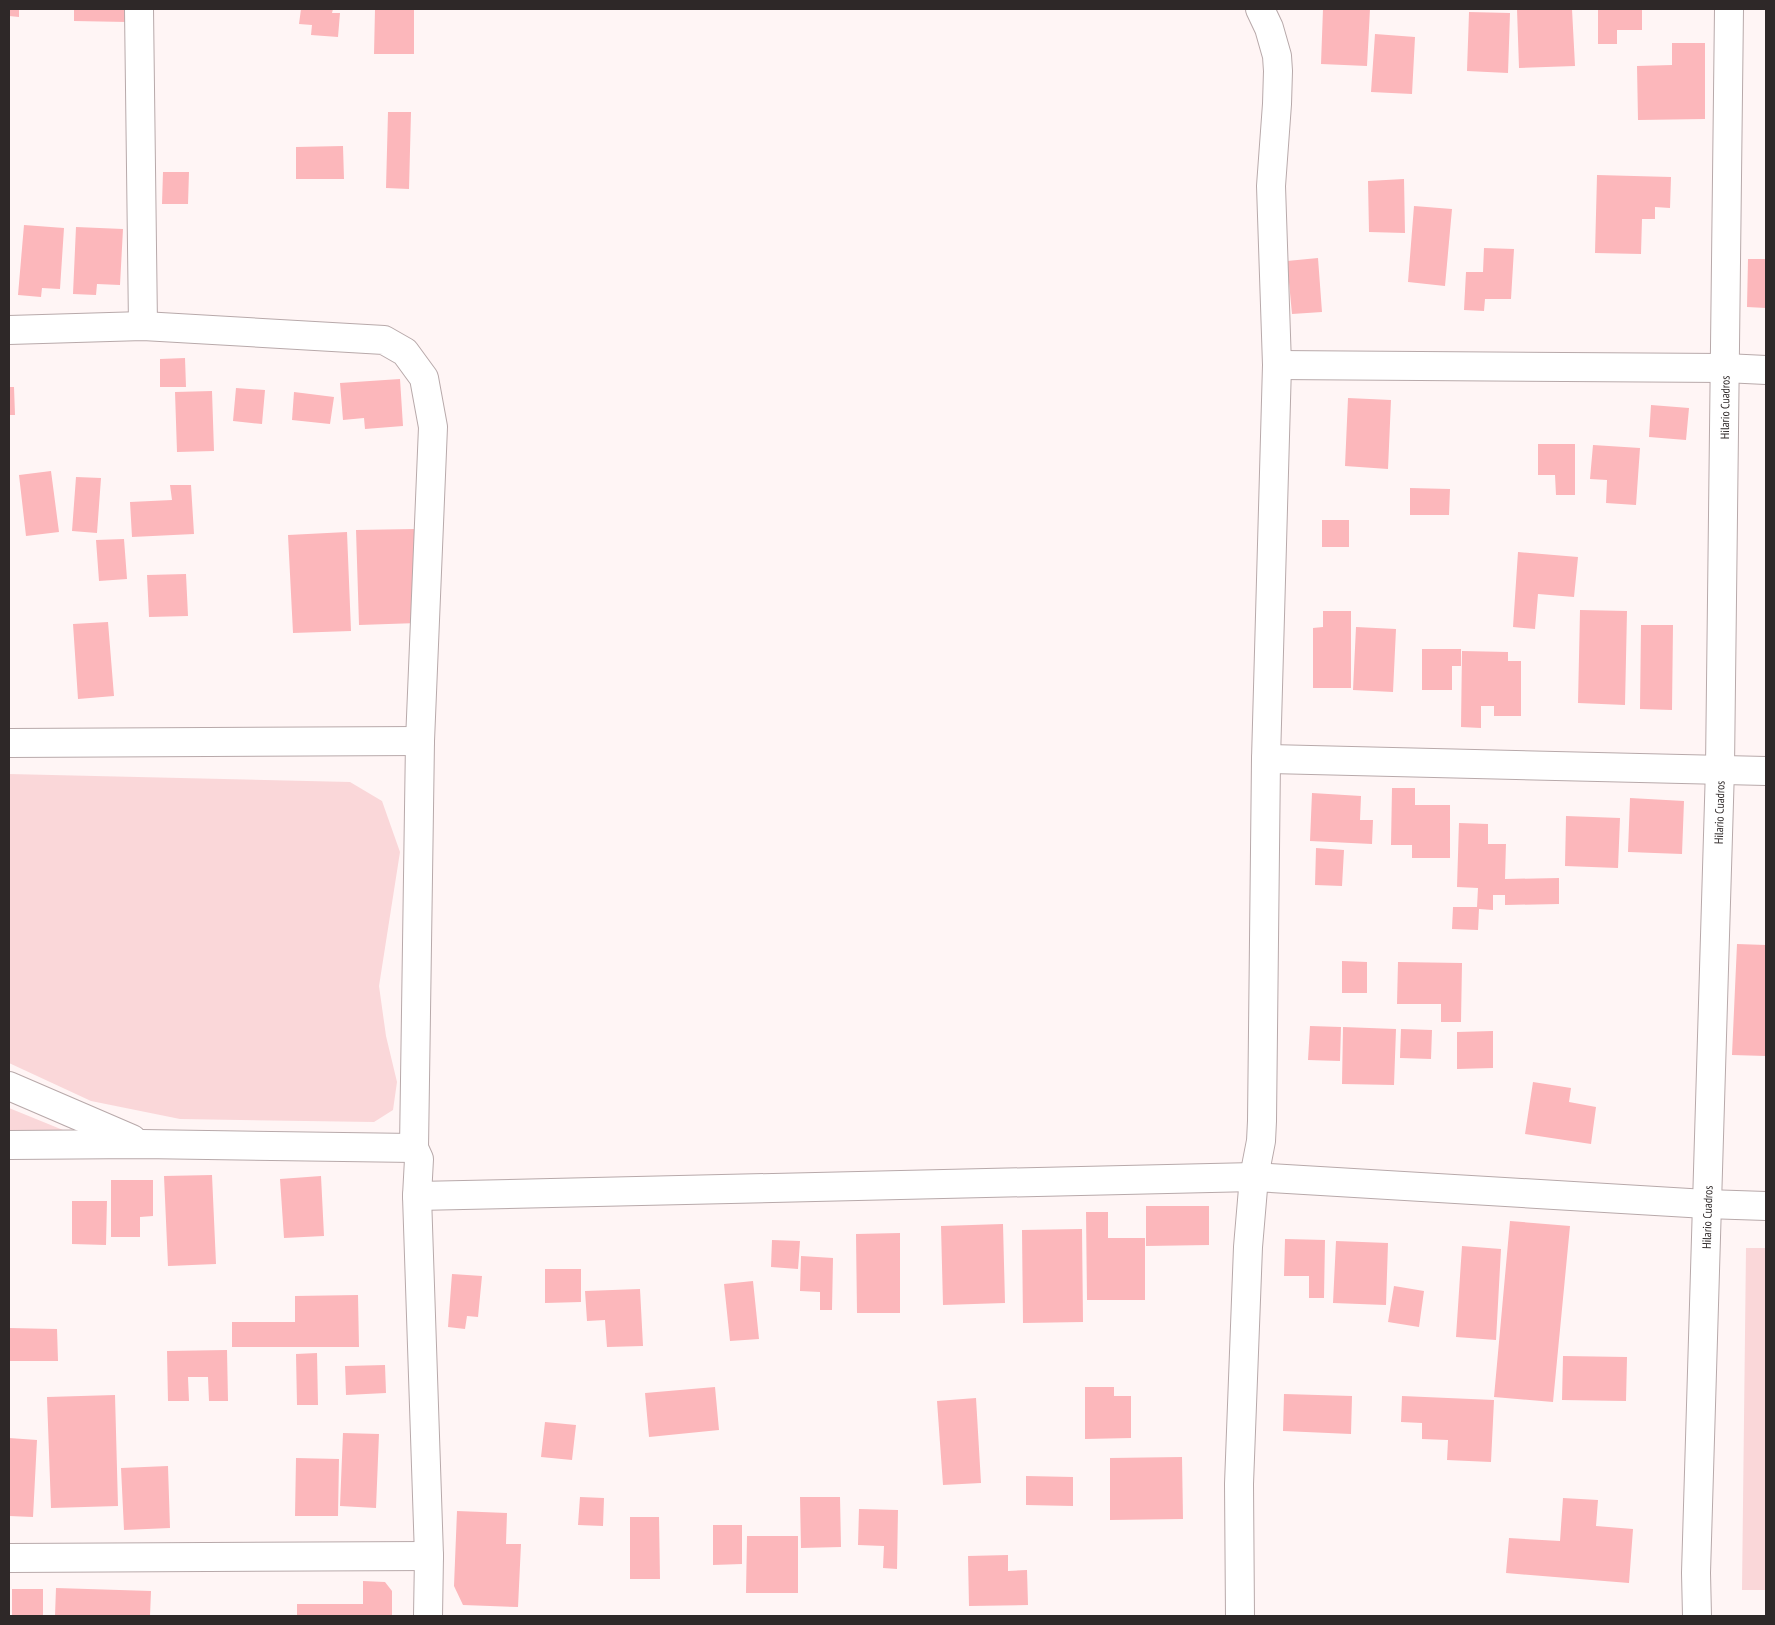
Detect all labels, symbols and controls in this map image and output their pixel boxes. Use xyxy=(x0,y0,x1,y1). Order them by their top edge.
street label: Hilario Cuadros xyxy=(1716,376,1732,439)
street label: Hilario Cuadros xyxy=(1710,780,1727,844)
street label: Hilario Cuadros xyxy=(1698,1185,1715,1249)

